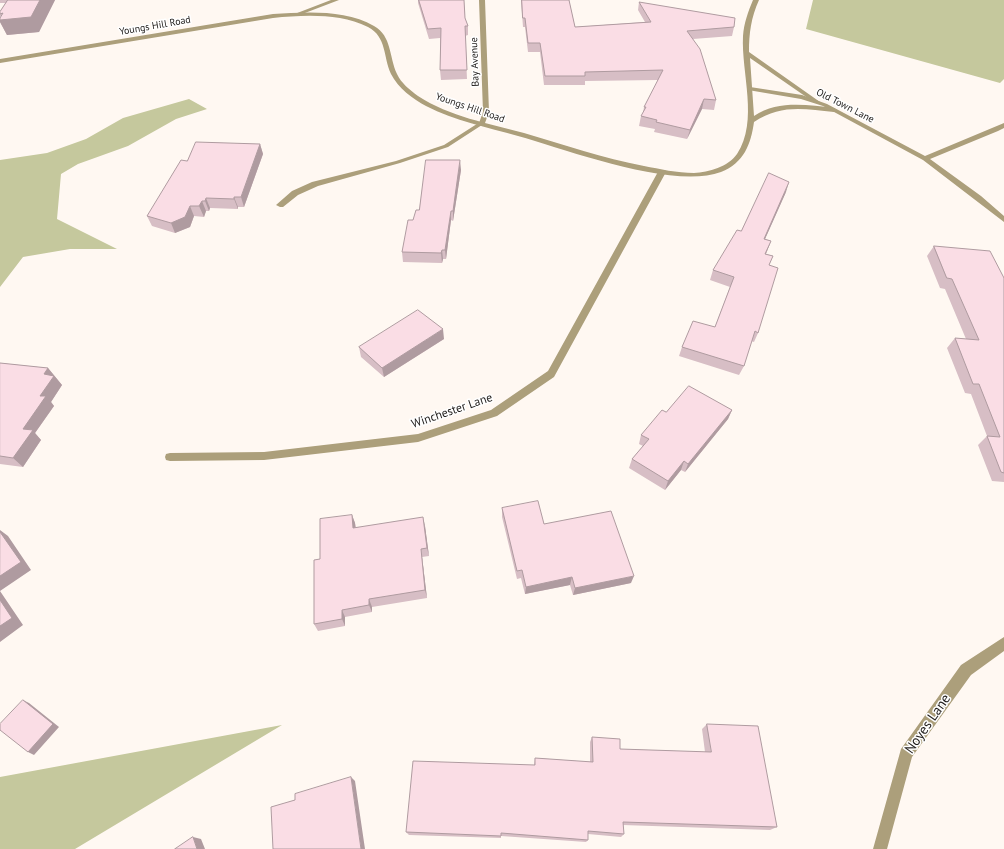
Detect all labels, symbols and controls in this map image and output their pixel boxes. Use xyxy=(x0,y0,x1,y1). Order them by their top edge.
street label: Youngs Hill Road xyxy=(118,14,192,38)
street label: Bay Avenue xyxy=(468,37,482,87)
street label: Old Town Lane xyxy=(814,86,876,126)
street label: Youngs Hill Road xyxy=(434,91,506,125)
street label: Winchester Lane xyxy=(410,390,494,432)
street label: Noyes Lane xyxy=(901,691,955,757)

